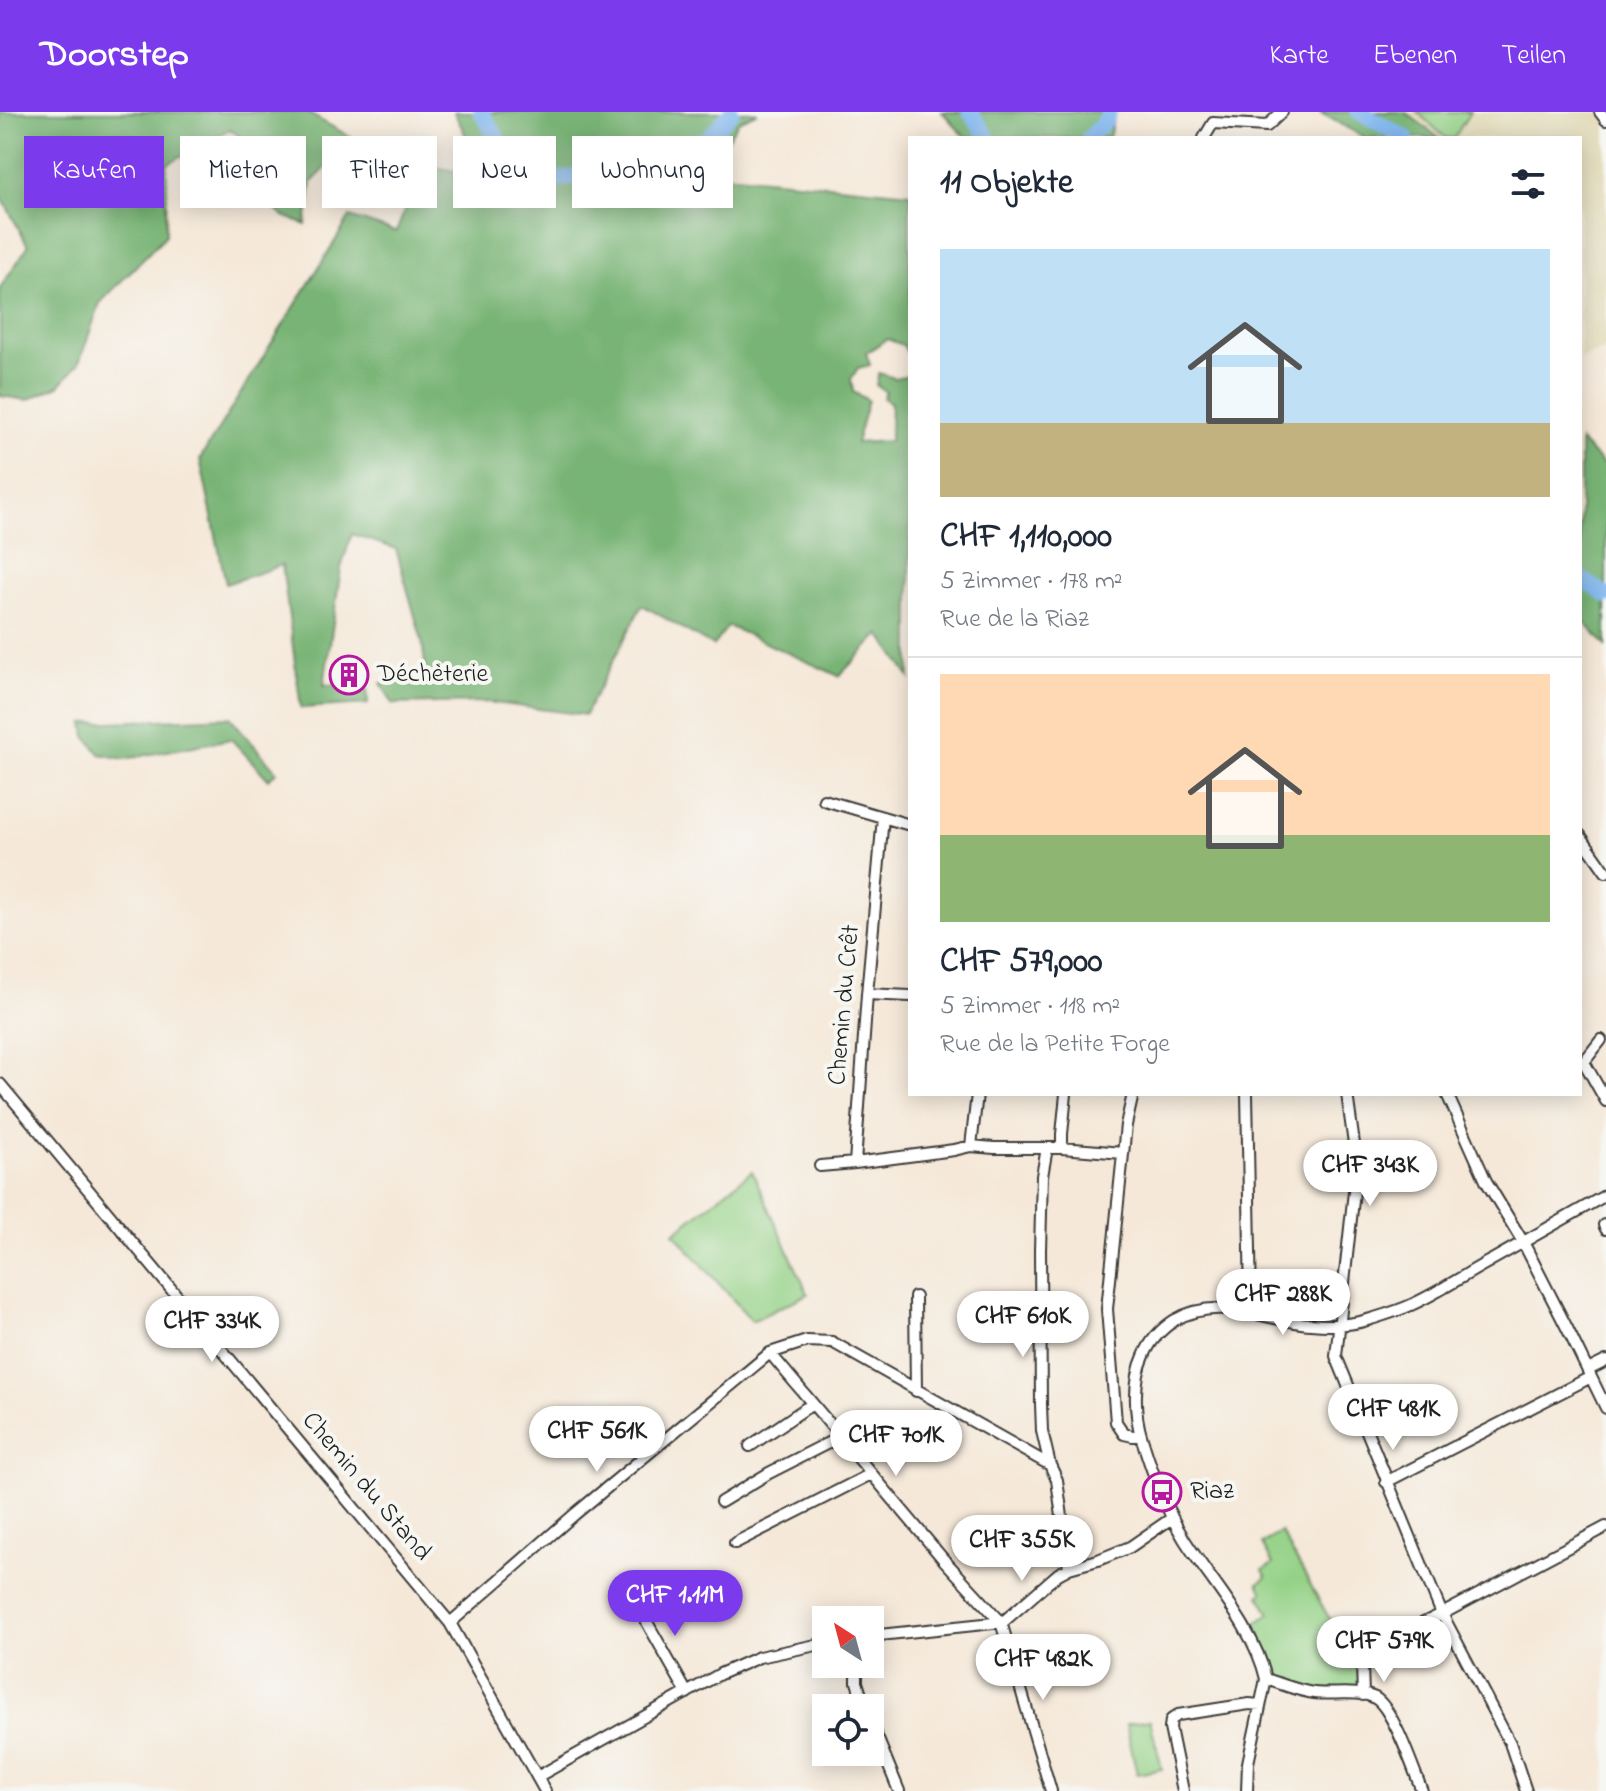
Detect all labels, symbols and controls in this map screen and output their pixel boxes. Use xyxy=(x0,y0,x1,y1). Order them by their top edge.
text: Doorstep xyxy=(40,28,189,84)
text: Karte xyxy=(1270,36,1329,77)
text: Ebenen xyxy=(1373,36,1457,77)
text: Teilen xyxy=(1501,36,1566,77)
chip: Kaufen xyxy=(24,136,164,208)
chip: Mieten xyxy=(180,136,306,208)
chip: Filter xyxy=(322,136,437,208)
chip: Neu xyxy=(453,136,556,208)
chip: Wohnung xyxy=(572,136,733,208)
text: 11 Objekte xyxy=(940,159,1073,209)
icon: filters xyxy=(1506,162,1550,206)
icon: home xyxy=(1173,301,1317,445)
text: CHF 1,110,000 xyxy=(940,513,1112,563)
text: 5 Zimmer · 178 m² xyxy=(940,563,1123,601)
text: Rue de la Riaz xyxy=(940,601,1089,639)
building icon: Déchèterie xyxy=(328,654,370,696)
place label: Déchèterie xyxy=(376,656,488,694)
icon: home xyxy=(1173,726,1317,870)
street label: Chemin du Crêt xyxy=(819,923,871,1087)
text: CHF 579,000 xyxy=(940,938,1103,988)
text: 5 Zimmer · 118 m² xyxy=(940,988,1120,1026)
text: Rue de la Petite Forge xyxy=(940,1026,1170,1064)
pin: CHF 343K xyxy=(1287,1140,1453,1208)
text: CHF 343K xyxy=(1321,1147,1419,1185)
pin: CHF 288K xyxy=(1200,1269,1366,1337)
text: CHF 288K xyxy=(1234,1276,1332,1314)
pin: CHF 610K xyxy=(940,1291,1106,1359)
pin: CHF 334K xyxy=(129,1296,295,1364)
text: CHF 610K xyxy=(975,1298,1071,1336)
text: CHF 334K xyxy=(163,1303,261,1341)
pin: CHF 481K xyxy=(1310,1384,1476,1452)
text: CHF 481K xyxy=(1346,1391,1440,1429)
street label: Chemin du Stand xyxy=(292,1404,440,1570)
pin: CHF 561K xyxy=(514,1406,680,1474)
pin: CHF 701K xyxy=(813,1410,979,1478)
text: CHF 561K xyxy=(547,1413,647,1451)
text: CHF 701K xyxy=(848,1417,944,1455)
bus stop icon: Riaz xyxy=(1141,1471,1183,1513)
place label: Riaz xyxy=(1190,1473,1234,1511)
pin: CHF 355K xyxy=(939,1515,1105,1583)
text: CHF 355K xyxy=(969,1522,1075,1560)
pin: CHF 1.11M xyxy=(583,1570,767,1638)
text: CHF 1.11M xyxy=(626,1577,724,1615)
north arrow xyxy=(812,1606,884,1678)
map controls xyxy=(812,1606,884,1766)
pin: CHF 579K xyxy=(1301,1616,1467,1684)
text: CHF 579K xyxy=(1335,1623,1433,1661)
pin: CHF 482K xyxy=(960,1634,1126,1702)
text: CHF 482K xyxy=(994,1641,1092,1679)
button: locate xyxy=(812,1694,884,1766)

